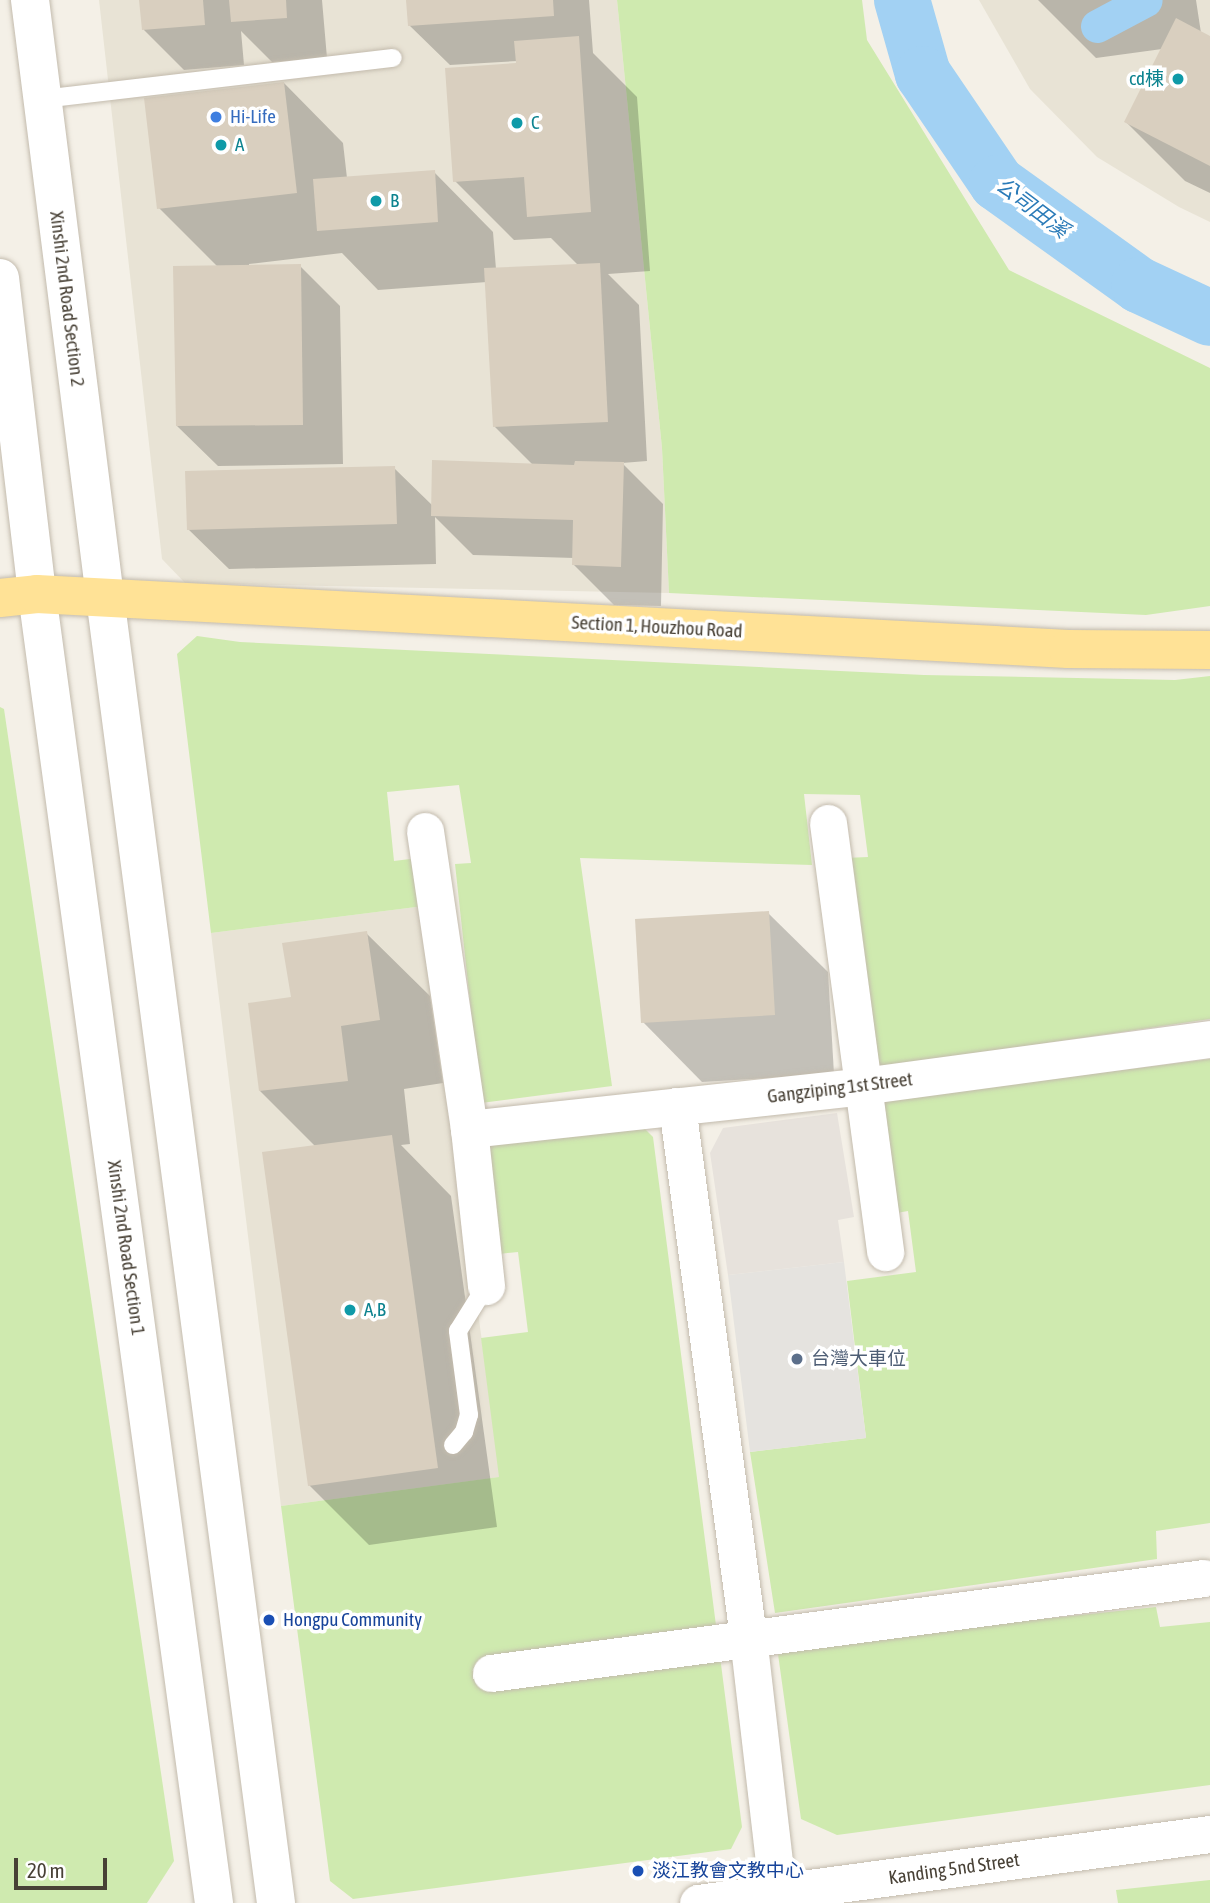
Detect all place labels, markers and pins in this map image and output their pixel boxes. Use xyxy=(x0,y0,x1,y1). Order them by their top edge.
place label: cd棟 xyxy=(1129,68,1164,90)
marker: cd棟 xyxy=(1170,71,1186,87)
place label: Hi-Life xyxy=(230,106,276,128)
marker: Hi-Life xyxy=(208,109,224,125)
place label: C xyxy=(531,112,540,134)
marker: C xyxy=(509,115,525,131)
place label: A xyxy=(235,134,244,156)
marker: A xyxy=(213,137,229,153)
place label: B xyxy=(390,190,399,212)
marker: B xyxy=(368,193,384,209)
place label: A,B xyxy=(364,1299,386,1321)
marker: A,B xyxy=(342,1302,358,1318)
place label: 台灣大車位 xyxy=(811,1348,906,1370)
marker: 台灣大車位 xyxy=(789,1351,805,1367)
place label: Hongpu Community xyxy=(283,1609,422,1631)
marker: Hongpu Community xyxy=(261,1612,277,1628)
place label: 淡江教會文教中心 xyxy=(652,1860,804,1882)
marker: 淡江教會文教中心 xyxy=(630,1863,646,1879)

